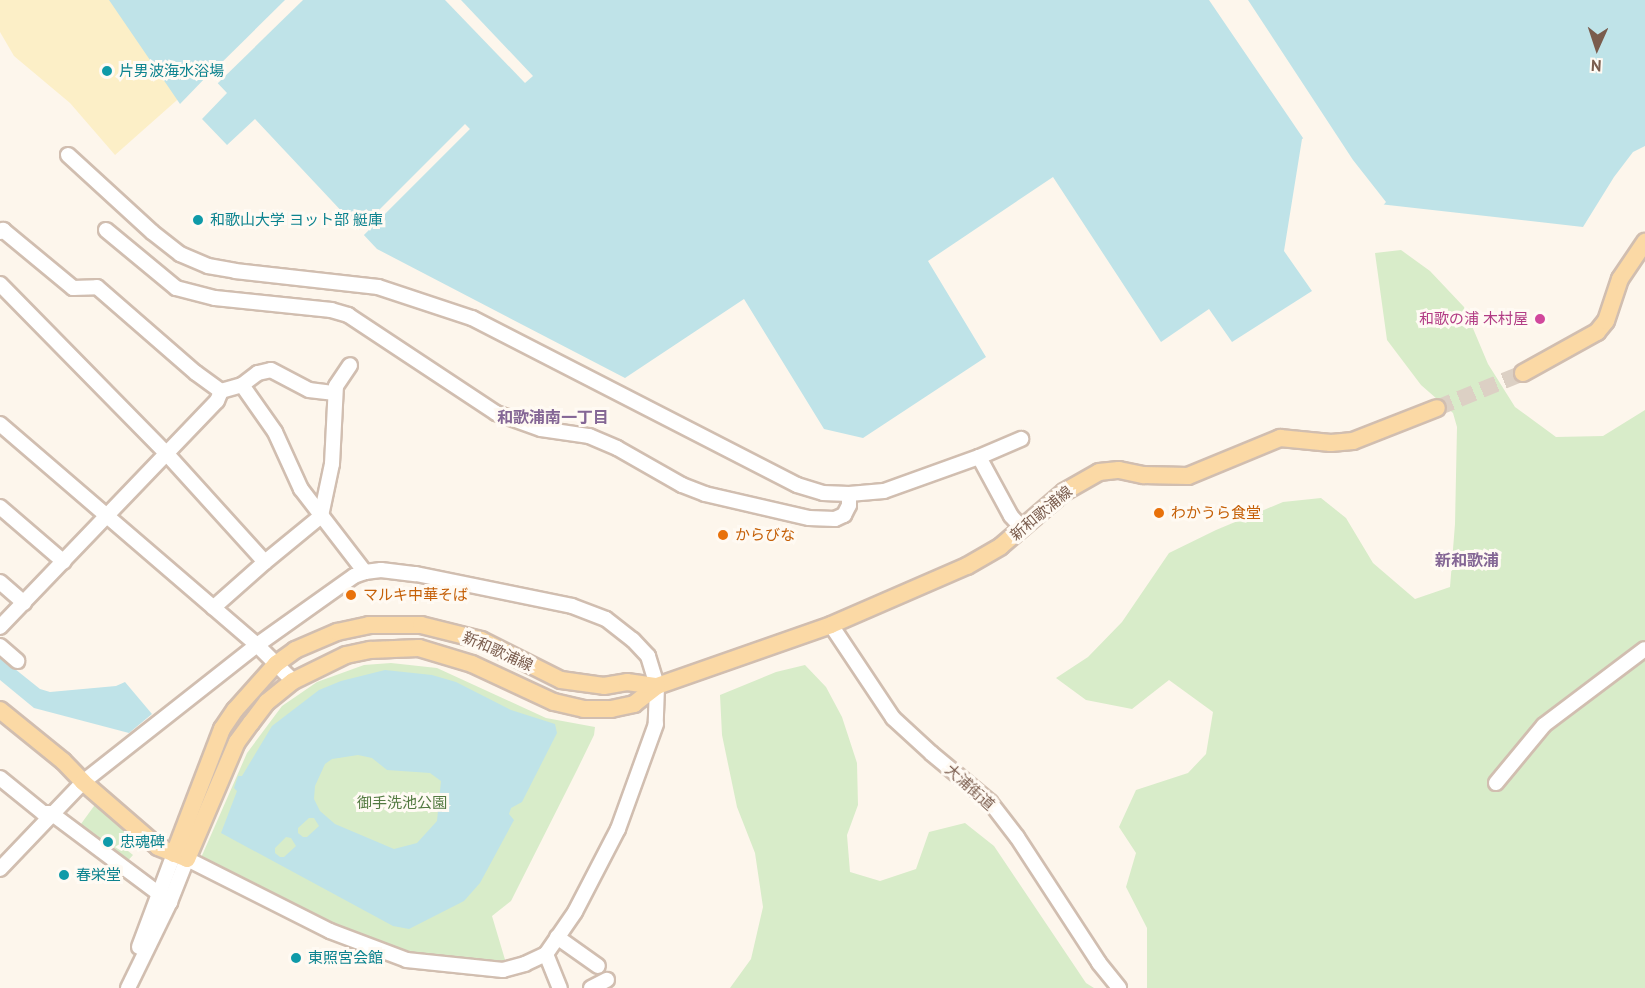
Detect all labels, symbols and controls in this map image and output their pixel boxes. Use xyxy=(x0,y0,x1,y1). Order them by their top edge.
north arrow xyxy=(1567,18,1627,78)
text: N xyxy=(1590,56,1602,76)
place label: 片男波海水浴場 xyxy=(119,62,224,80)
marker: 片男波海水浴場 xyxy=(100,64,114,78)
place label: 和歌山大学 ヨット部 艇庫 xyxy=(210,211,383,229)
marker: 和歌山大学 ヨット部 艇庫 xyxy=(191,213,205,227)
place label: 和歌の浦 木村屋 xyxy=(1419,310,1528,328)
marker: 和歌の浦 木村屋 xyxy=(1533,312,1547,326)
district label: 和歌浦南一丁目 xyxy=(497,407,609,427)
street label: 新和歌浦線 xyxy=(1006,482,1076,544)
place label: わかうら食堂 xyxy=(1171,504,1261,522)
marker: わかうら食堂 xyxy=(1152,506,1166,520)
place label: からびな xyxy=(735,526,795,544)
marker: からびな xyxy=(716,528,730,542)
district label: 新和歌浦 xyxy=(1435,550,1499,570)
place label: マルキ中華そば xyxy=(363,586,468,604)
marker: マルキ中華そば xyxy=(344,588,358,602)
street label: 新和歌浦線 xyxy=(460,628,536,674)
street label: 大浦街道 xyxy=(942,760,998,814)
park label: 御手洗池公園 xyxy=(357,794,447,812)
place label: 忠魂碑 xyxy=(120,833,165,851)
marker: 忠魂碑 xyxy=(101,835,115,849)
place label: 春栄堂 xyxy=(76,866,121,884)
marker: 春栄堂 xyxy=(57,868,71,882)
place label: 東照宮会館 xyxy=(308,949,383,967)
marker: 東照宮会館 xyxy=(289,951,303,965)

